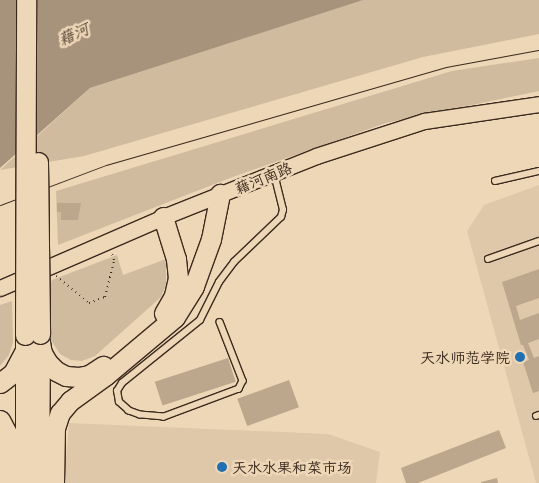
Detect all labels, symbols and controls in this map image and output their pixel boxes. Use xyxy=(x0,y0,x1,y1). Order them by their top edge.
water label: 藉河 xyxy=(54,18,92,48)
street label: 藉河南路 xyxy=(232,157,294,197)
place label: 天水师范学院 xyxy=(420,348,510,366)
marker: 天水师范学院 xyxy=(514,351,526,363)
place label: 天水水果和菜市场 xyxy=(232,458,352,476)
marker: 天水水果和菜市场 xyxy=(216,461,228,473)

